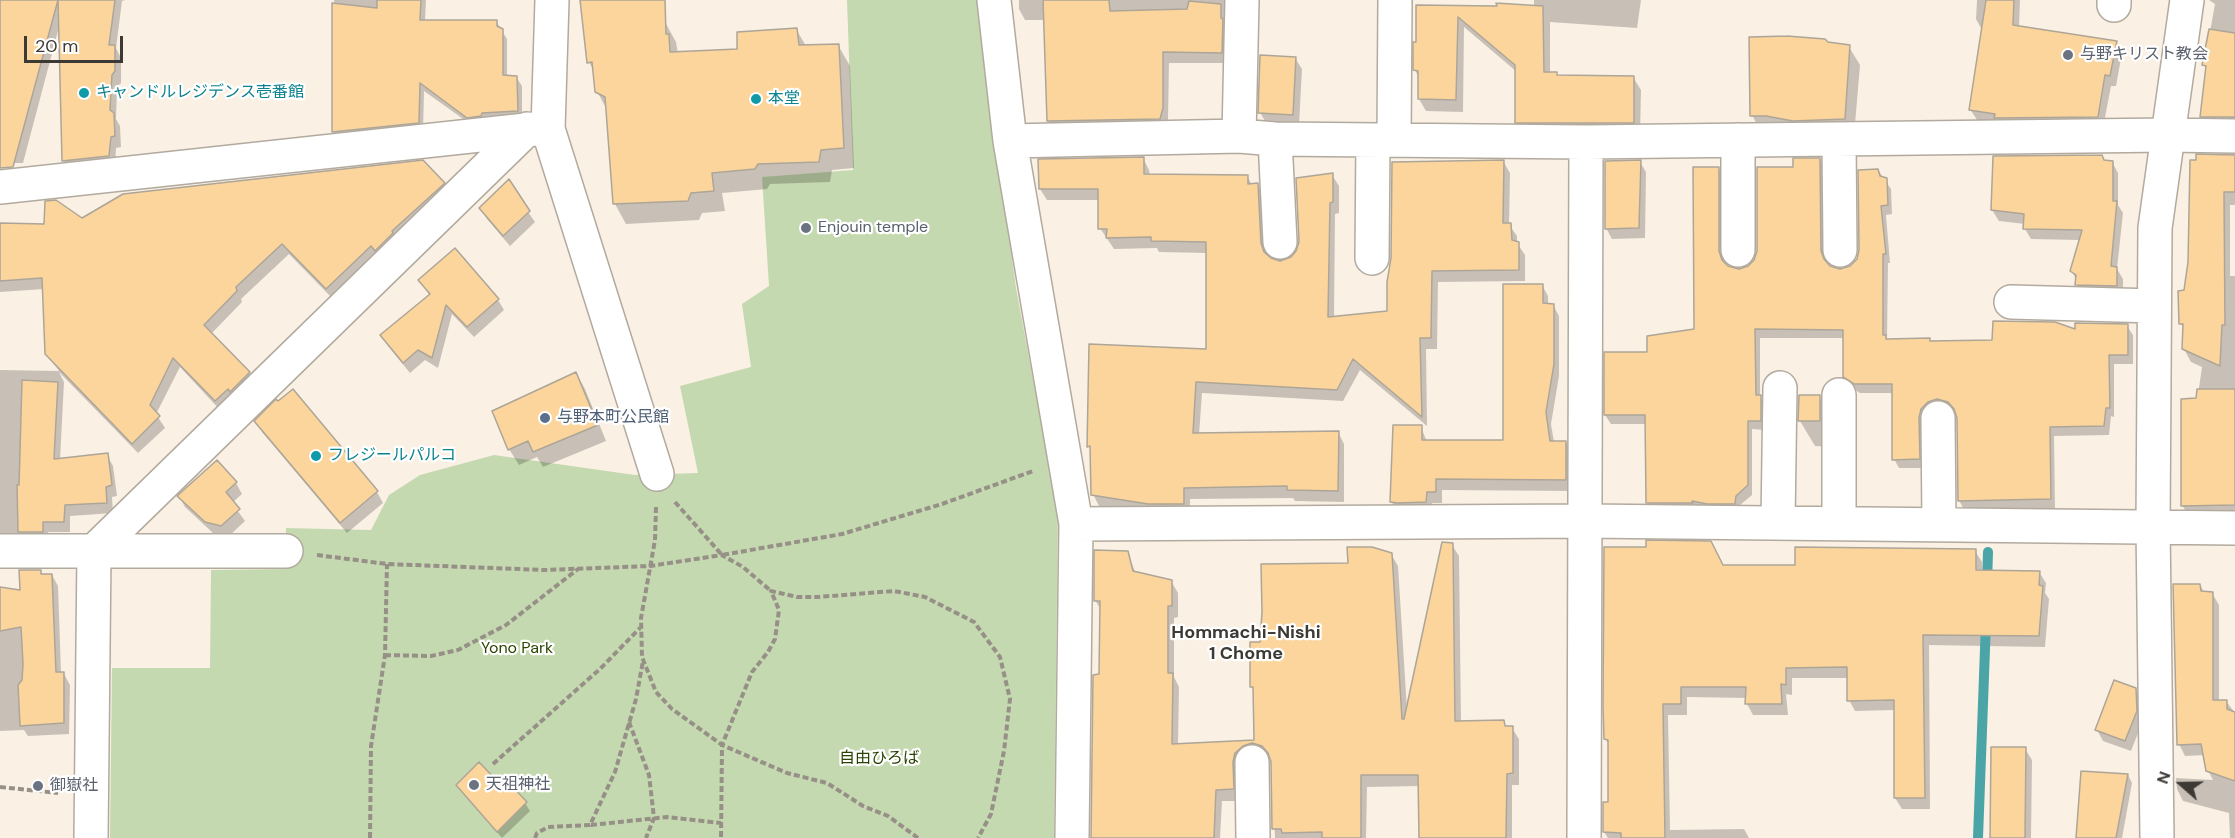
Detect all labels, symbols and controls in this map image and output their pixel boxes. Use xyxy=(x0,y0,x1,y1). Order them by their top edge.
scale bar xyxy=(27,24,126,62)
text: 20 m xyxy=(35,34,78,58)
place label: 与野キリスト教会 xyxy=(2080,45,2208,65)
marker: 与野キリスト教会 xyxy=(2061,48,2075,62)
place label: キャンドルレジデンス壱番館 xyxy=(96,83,304,103)
marker: キャンドルレジデンス壱番館 xyxy=(77,86,91,100)
place label: 本堂 xyxy=(768,89,800,109)
marker: 本堂 xyxy=(749,92,763,106)
place label: Enjouin temple xyxy=(818,218,928,238)
marker: Enjouin temple xyxy=(799,221,813,235)
place label: 与野本町公民館 xyxy=(557,408,669,428)
marker: 与野本町公民館 xyxy=(538,411,552,425)
place label: フレジールパルコ xyxy=(328,446,456,466)
marker: フレジールパルコ xyxy=(309,449,323,463)
district label: Hommachi-Nishi 1 Chome xyxy=(1171,622,1321,664)
park label: Yono Park xyxy=(481,639,553,659)
park label: 自由ひろば xyxy=(839,749,919,769)
north arrow xyxy=(2151,754,2211,814)
text: N xyxy=(2152,769,2175,787)
place label: 天祖神社 xyxy=(486,775,550,795)
place label: 御嶽社 xyxy=(50,776,98,796)
marker: 天祖神社 xyxy=(467,778,481,792)
marker: 御嶽社 xyxy=(31,779,45,793)

